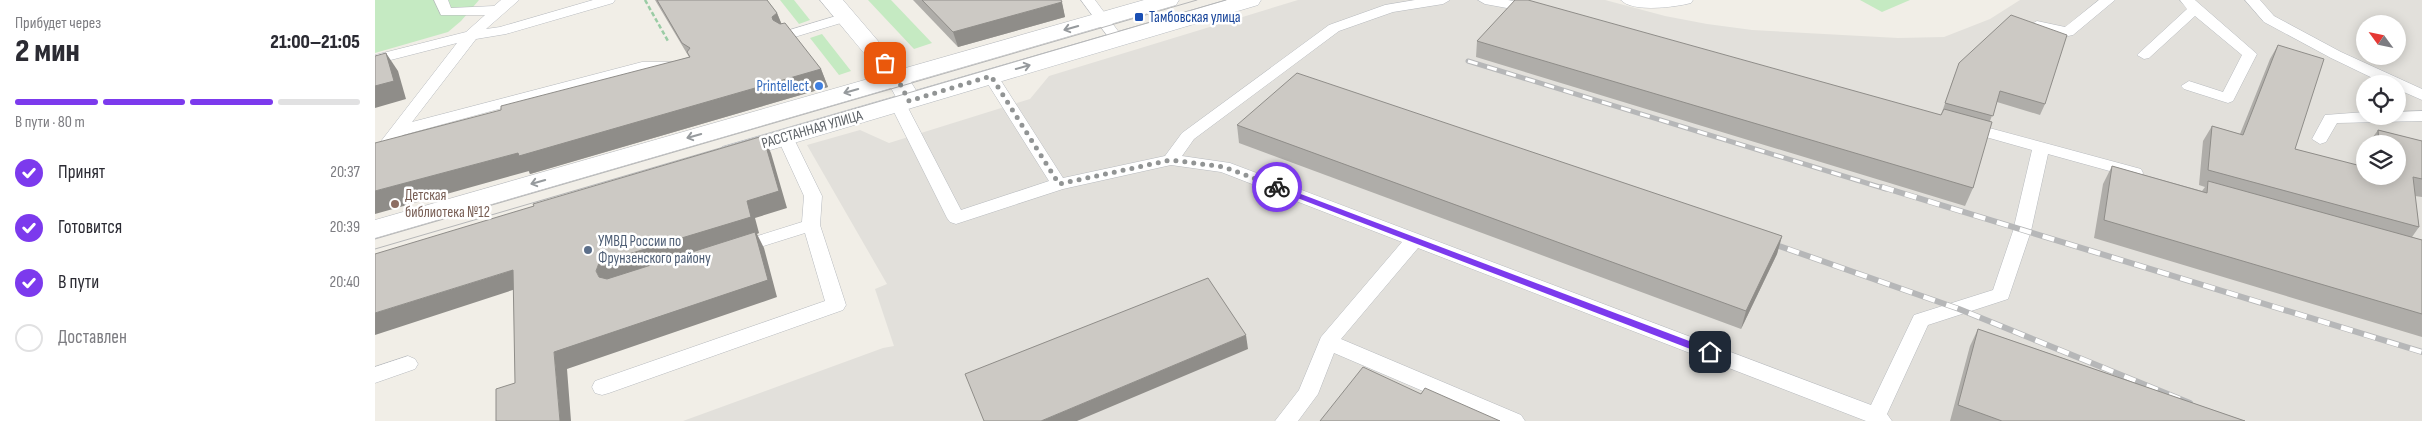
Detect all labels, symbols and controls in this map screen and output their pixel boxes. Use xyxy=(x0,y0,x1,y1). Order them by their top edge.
place label: Тамбовская улица xyxy=(1149,8,1241,27)
marker: Тамбовская улица xyxy=(1133,11,1145,23)
text: Прибудет через xyxy=(15,14,101,33)
north arrow xyxy=(2356,15,2406,65)
map controls xyxy=(2356,15,2406,185)
one-way arrow xyxy=(1064,23,1080,33)
text: 21:00–21:05 xyxy=(270,31,360,54)
text: 2 мин xyxy=(15,32,80,71)
pin xyxy=(864,42,906,84)
icon: bag xyxy=(871,49,899,77)
one-way arrow xyxy=(1015,62,1031,71)
button: locate xyxy=(2356,75,2406,125)
place label: Printellect xyxy=(756,77,809,96)
marker: Printellect xyxy=(813,80,825,92)
one-way arrow xyxy=(843,87,859,97)
street label: РАССТАННАЯ УЛИЦА xyxy=(759,106,865,153)
text: В пути · 80 m xyxy=(15,113,85,132)
one-way arrow xyxy=(687,132,703,142)
button: layers xyxy=(2356,135,2406,185)
icon: check xyxy=(15,159,43,187)
text: Принят xyxy=(58,161,105,184)
courier xyxy=(1252,162,1302,212)
text: 20:37 xyxy=(330,163,360,182)
icon: bike xyxy=(1263,173,1291,201)
one-way arrow xyxy=(531,177,547,187)
place label: Детская библиотека №12 xyxy=(405,186,490,222)
marker: Детская библиотека №12 xyxy=(389,198,401,210)
icon: check xyxy=(15,214,43,242)
text: Готовится xyxy=(58,216,122,239)
text: 20:39 xyxy=(330,218,360,237)
place label: УМВД России по Фрунзенского району xyxy=(598,232,711,268)
marker: УМВД России по Фрунзенского району xyxy=(582,244,594,256)
icon: check xyxy=(15,269,43,297)
text: В пути xyxy=(58,271,99,294)
text: 20:40 xyxy=(330,273,360,292)
text: Доставлен xyxy=(58,326,127,349)
pin xyxy=(1689,331,1731,373)
icon: home xyxy=(1696,338,1724,366)

